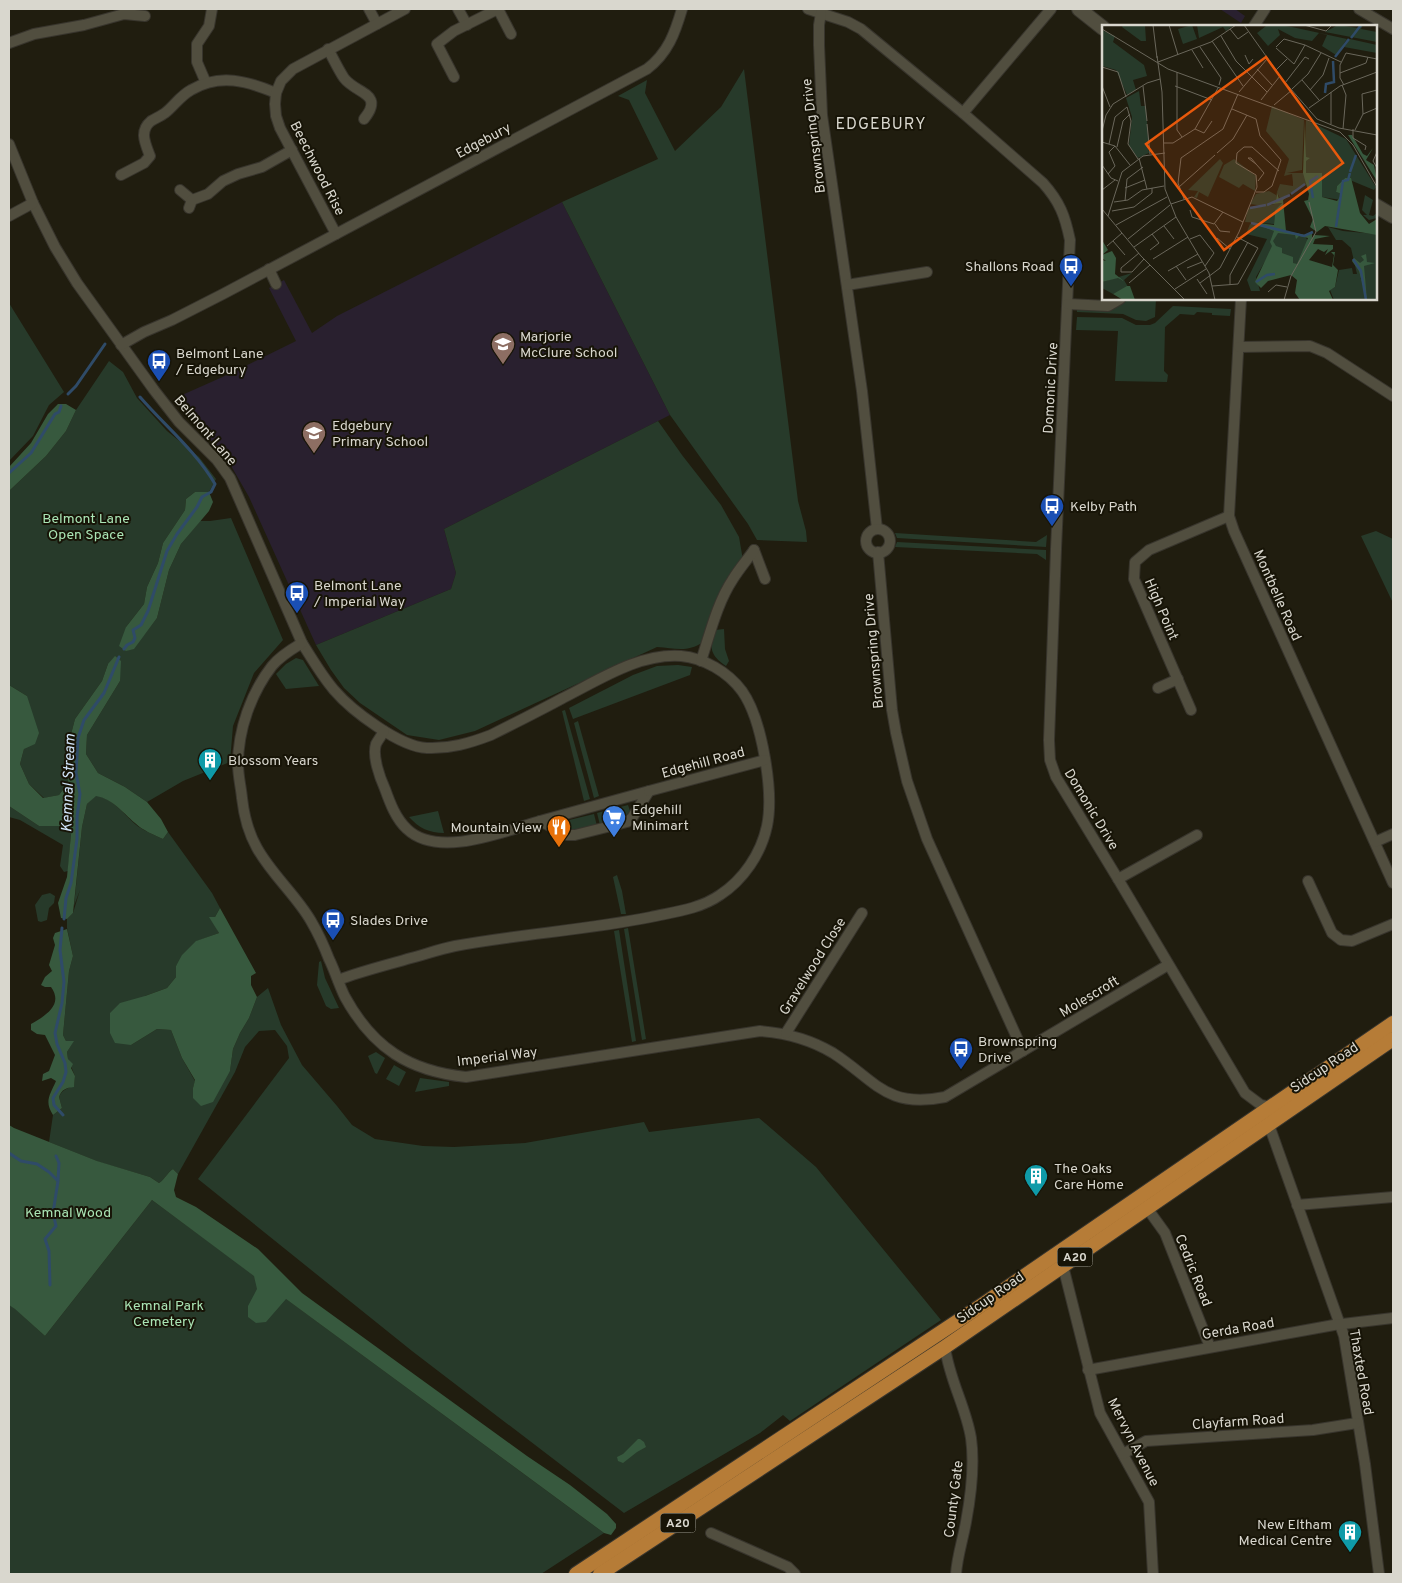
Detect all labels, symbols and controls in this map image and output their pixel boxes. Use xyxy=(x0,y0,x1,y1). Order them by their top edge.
inset map xyxy=(1102,25,1377,300)
street label: Brownspring Drive xyxy=(799,77,830,194)
district label: EDGEBURY xyxy=(836,115,926,135)
street label: Beechwood Rise xyxy=(286,119,348,219)
street label: Edgebury xyxy=(453,120,514,163)
bus stop icon: Shallons Road xyxy=(1058,253,1084,287)
place label: Shallons Road xyxy=(965,259,1054,276)
place label: Marjorie McClure School xyxy=(520,329,617,362)
school or university icon: Marjorie McClure School xyxy=(490,331,516,365)
street label: Domonic Drive xyxy=(1041,342,1062,434)
place label: Belmont Lane / Edgebury xyxy=(175,346,264,379)
bus stop icon: Belmont Lane / Edgebury xyxy=(146,348,172,382)
street label: Belmont Lane xyxy=(170,392,240,470)
place label: Edgebury Primary School xyxy=(332,418,428,451)
school or university icon: Edgebury Primary School xyxy=(301,420,327,454)
bus stop icon: Kelby Path xyxy=(1039,493,1065,527)
place label: Kelby Path xyxy=(1070,499,1137,516)
park label: Belmont Lane Open Space xyxy=(42,511,130,544)
street label: Montbelle Road xyxy=(1249,547,1304,644)
street label: High Point xyxy=(1140,576,1181,643)
place label: Belmont Lane / Imperial Way xyxy=(313,578,405,611)
bus stop icon: Belmont Lane / Imperial Way xyxy=(284,580,310,614)
street label: Brownspring Drive xyxy=(861,593,888,709)
water label: Kemnal Stream xyxy=(58,733,81,833)
street label: Edgehill Road xyxy=(660,744,747,783)
building icon: Blossom Years xyxy=(197,747,223,781)
place label: Blossom Years xyxy=(228,753,318,770)
street label: Domonic Drive xyxy=(1060,766,1122,854)
place label: Edgehill Minimart xyxy=(632,802,689,835)
supermarket icon: Edgehill Minimart xyxy=(601,804,627,838)
restaurant icon: Mountain View xyxy=(546,814,572,848)
place label: Mountain View xyxy=(450,820,542,837)
bus stop icon: Slades Drive xyxy=(320,907,346,941)
place label: Slades Drive xyxy=(350,913,428,930)
street label: Gravelwood Close xyxy=(776,915,850,1019)
street label: Molescroft xyxy=(1057,973,1123,1022)
place label: Brownspring Drive xyxy=(978,1034,1057,1067)
bus stop icon: Brownspring Drive xyxy=(948,1036,974,1070)
street label: Sidcup Road xyxy=(1288,1039,1362,1097)
street label: Imperial Way xyxy=(456,1044,538,1071)
place label: The Oaks Care Home xyxy=(1054,1161,1124,1194)
building icon: The Oaks Care Home xyxy=(1023,1163,1049,1197)
park label: Kemnal Wood xyxy=(25,1205,111,1222)
street label: Cedric Road xyxy=(1170,1232,1215,1309)
road number: A20 xyxy=(1058,1248,1092,1266)
street label: Sidcup Road xyxy=(954,1269,1028,1328)
park label: Kemnal Park Cemetery xyxy=(124,1298,204,1331)
street label: Gerda Road xyxy=(1201,1315,1276,1344)
street label: Thaxted Road xyxy=(1345,1328,1376,1417)
street label: Mervyn Avenue xyxy=(1103,1396,1162,1490)
street label: Clayfarm Road xyxy=(1191,1411,1285,1434)
street label: County Gate xyxy=(941,1460,968,1539)
road number: A20 xyxy=(660,1514,696,1532)
place label: New Eltham Medical Centre xyxy=(1238,1517,1332,1550)
building icon: New Eltham Medical Centre xyxy=(1337,1519,1363,1553)

